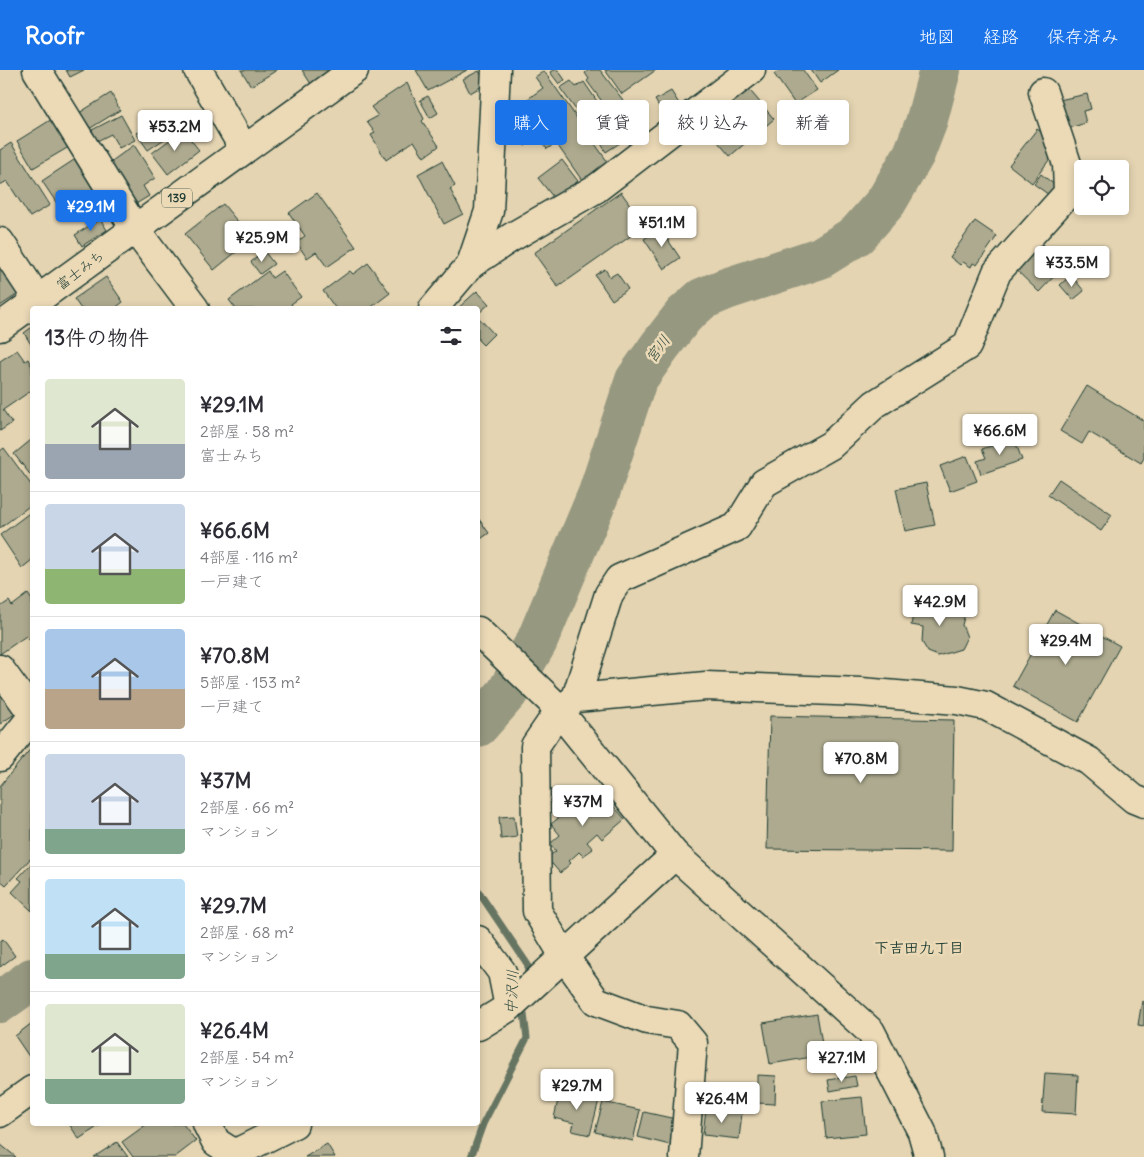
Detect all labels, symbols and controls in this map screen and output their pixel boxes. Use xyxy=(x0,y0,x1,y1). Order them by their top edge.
text: Roofr xyxy=(25,20,85,50)
text: 地図 xyxy=(919,25,955,48)
text: 経路 xyxy=(983,25,1019,48)
text: 保存済み xyxy=(1047,25,1119,48)
chip: 購入 xyxy=(495,100,567,145)
chip: 賃貸 xyxy=(577,100,649,145)
chip: 絞り込み xyxy=(659,100,767,145)
chip: 新着 xyxy=(777,100,849,145)
pin: ¥53.2M xyxy=(134,109,216,152)
text: ¥53.2M xyxy=(149,116,201,136)
map controls xyxy=(1074,160,1129,215)
button: locate xyxy=(1074,160,1129,215)
road number: 139 xyxy=(162,189,192,208)
pin: ¥29.1M xyxy=(50,190,132,232)
text: ¥29.1M xyxy=(66,196,116,216)
pin: ¥51.1M xyxy=(621,206,703,248)
text: ¥51.1M xyxy=(639,212,685,232)
pin: ¥25.9M xyxy=(221,220,303,263)
text: ¥25.9M xyxy=(236,227,288,247)
street label: 富士みち xyxy=(52,246,108,294)
pin: ¥33.5M xyxy=(1031,246,1113,288)
text: ¥33.5M xyxy=(1045,252,1099,272)
icon: filters xyxy=(437,322,465,350)
text: 13件の物件 xyxy=(45,324,149,351)
water label: 宮川 xyxy=(641,331,674,366)
text: ¥29.1M xyxy=(200,391,264,418)
icon: home xyxy=(85,399,145,459)
pin: ¥66.6M xyxy=(959,414,1041,456)
text: ¥66.6M xyxy=(973,420,1027,440)
text: 2部屋 · 58 m² xyxy=(200,421,294,441)
text: 富士みち xyxy=(200,445,263,465)
text: ¥66.6M xyxy=(200,517,270,544)
icon: home xyxy=(85,524,145,584)
text: 4部屋 · 116 m² xyxy=(200,547,298,567)
text: 一戸建て xyxy=(200,571,264,591)
pin: ¥42.9M xyxy=(899,584,981,627)
text: ¥42.9M xyxy=(914,591,966,611)
pin: ¥29.4M xyxy=(1025,624,1107,666)
text: ¥29.4M xyxy=(1040,630,1092,650)
text: ¥70.8M xyxy=(200,642,270,669)
icon: home xyxy=(85,649,145,709)
text: 5部屋 · 153 m² xyxy=(200,672,301,692)
text: 一戸建て xyxy=(200,696,264,716)
pin: ¥70.8M xyxy=(820,742,902,784)
text: ¥70.8M xyxy=(834,748,888,768)
text: ¥37M xyxy=(200,767,252,794)
icon: home xyxy=(85,774,145,834)
pin: ¥37M xyxy=(553,784,613,827)
text: ¥37M xyxy=(563,791,603,811)
text: 2部屋 · 66 m² xyxy=(200,797,294,817)
text: マンション xyxy=(200,821,279,841)
text: ¥29.7M xyxy=(200,892,267,919)
icon: home xyxy=(85,899,145,959)
text: 2部屋 · 68 m² xyxy=(200,922,294,942)
district label: 下吉田九丁目 xyxy=(874,938,964,957)
text: マンション xyxy=(200,946,279,966)
water label: 中沢川 xyxy=(501,969,522,1015)
text: ¥26.4M xyxy=(200,1017,269,1044)
icon: home xyxy=(85,1024,145,1084)
pin: ¥27.1M xyxy=(801,1040,883,1083)
text: 2部屋 · 54 m² xyxy=(200,1047,294,1067)
text: ¥27.1M xyxy=(818,1047,866,1067)
pin: ¥29.7M xyxy=(536,1068,618,1111)
text: マンション xyxy=(200,1071,279,1091)
text: ¥29.7M xyxy=(551,1075,603,1095)
pin: ¥26.4M xyxy=(681,1082,763,1124)
text: ¥26.4M xyxy=(696,1088,748,1108)

